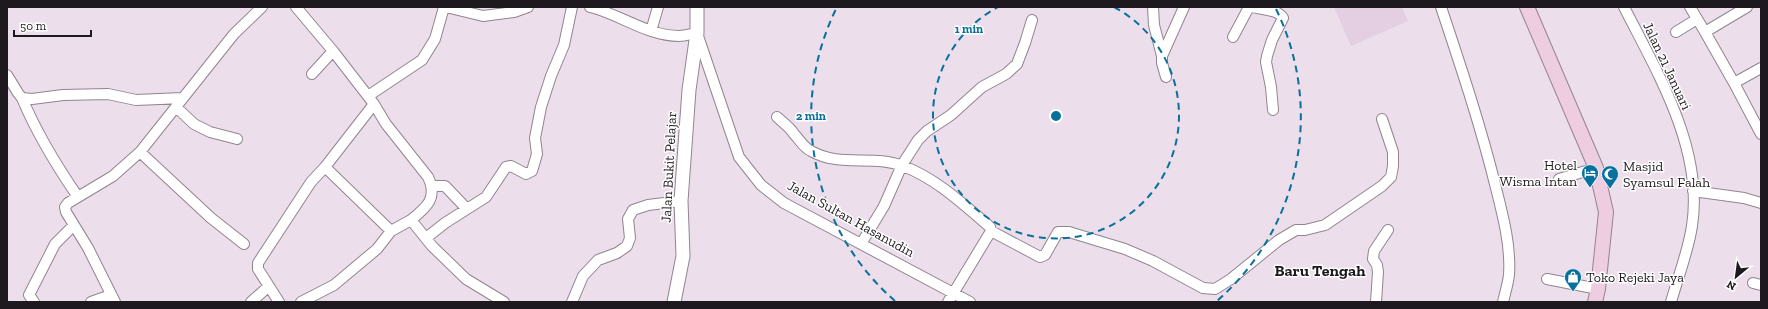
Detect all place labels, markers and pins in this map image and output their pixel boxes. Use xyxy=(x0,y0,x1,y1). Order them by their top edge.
centre of rings xyxy=(1049,109,1063,123)
place label: Hotel Wisma Intan xyxy=(1500,157,1577,190)
place label: Masjid Syamsul Falah xyxy=(1623,158,1710,191)
hotel icon: Hotel Wisma Intan xyxy=(1580,163,1600,188)
mosque icon: Masjid Syamsul Falah xyxy=(1600,164,1620,189)
shop icon: Toko Rejeki Jaya xyxy=(1563,267,1583,292)
place label: Toko Rejeki Jaya xyxy=(1586,269,1684,286)

